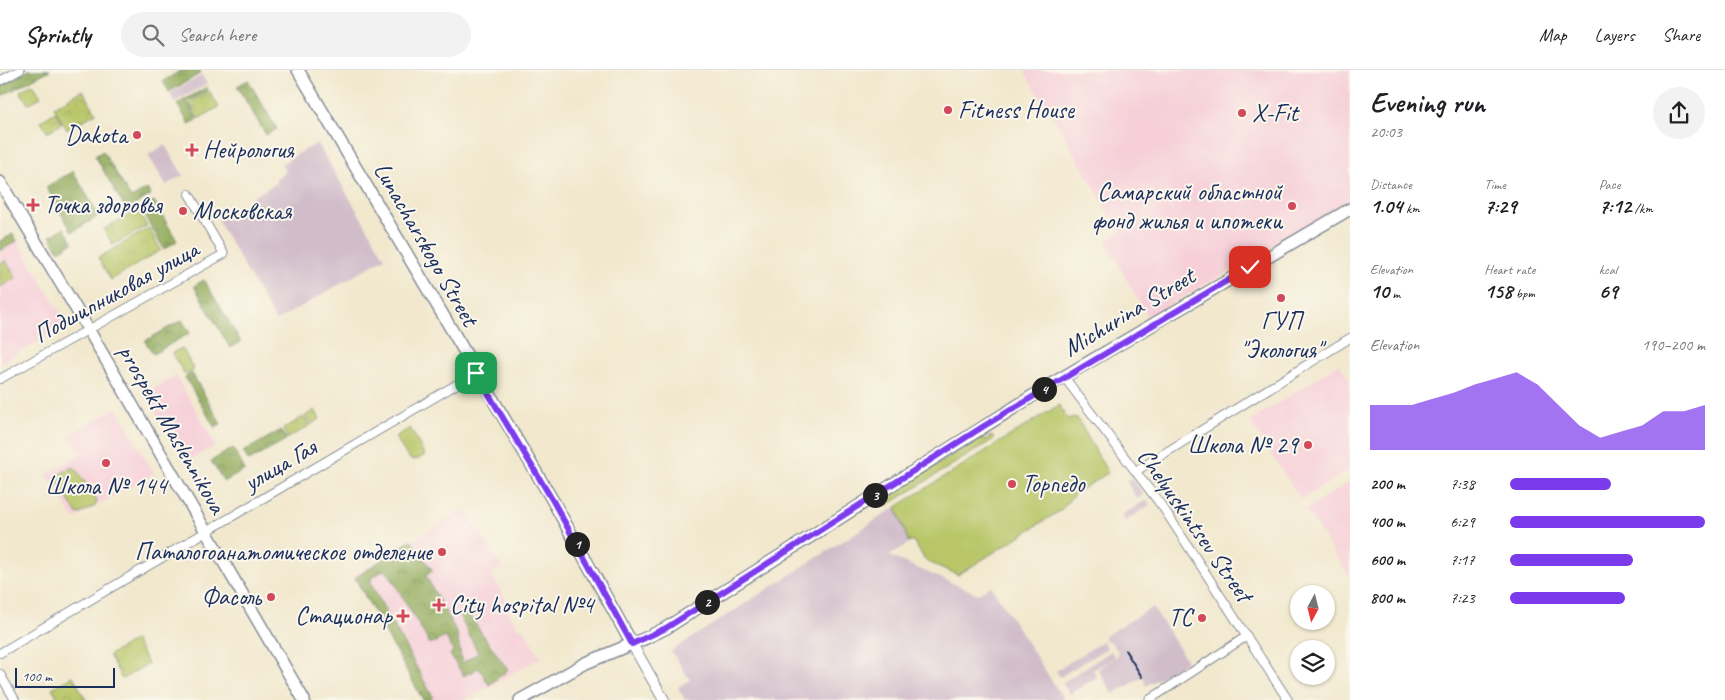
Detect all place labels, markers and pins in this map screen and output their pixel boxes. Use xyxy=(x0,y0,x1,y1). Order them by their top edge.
place label: Fitness House xyxy=(958,94,1076,126)
place label: X-Fit xyxy=(1252,97,1301,129)
marker: Fitness House xyxy=(942,104,954,116)
marker: X-Fit xyxy=(1236,107,1248,119)
place label: Dakota xyxy=(65,119,130,151)
marker: Dakota xyxy=(131,129,143,141)
place label: Нейрология xyxy=(203,134,295,166)
marker: Нейрология xyxy=(185,143,199,157)
place label: Самарский областной фонд жилья и ипотеки xyxy=(1092,176,1284,237)
place label: Точка здоровья xyxy=(44,189,164,221)
place label: Московская xyxy=(193,195,293,227)
marker: Точка здоровья xyxy=(26,198,40,212)
marker: Самарский областной фонд жилья и ипотеки xyxy=(1286,200,1298,212)
marker: Московская xyxy=(177,205,189,217)
pin xyxy=(1229,246,1271,288)
marker: ГУП "Экология" xyxy=(1275,292,1287,304)
place label: ГУП "Экология" xyxy=(1240,305,1327,366)
pin xyxy=(455,352,497,394)
pin: 4 xyxy=(1032,376,1056,402)
place label: Школа № 29 xyxy=(1188,429,1300,461)
marker: Школа № 29 xyxy=(1302,439,1314,451)
marker: Школа № 144 xyxy=(100,457,112,469)
place label: Торпедо xyxy=(1022,468,1086,500)
place label: Школа № 144 xyxy=(45,470,170,502)
marker: Торпедо xyxy=(1006,478,1018,490)
pin: 3 xyxy=(862,482,888,508)
pin: 1 xyxy=(564,532,590,556)
place label: Паталогоанатомическое отделение xyxy=(135,536,434,568)
marker: Паталогоанатомическое отделение xyxy=(436,546,448,558)
place label: Фасоль xyxy=(201,581,263,613)
place label: City hospital №4 xyxy=(450,589,596,621)
pin: 2 xyxy=(694,590,720,614)
marker: Фасоль xyxy=(265,591,277,603)
marker: City hospital №4 xyxy=(432,598,446,612)
place label: Стационар xyxy=(295,600,394,632)
place label: ТС xyxy=(1168,602,1195,634)
marker: Стационар xyxy=(396,609,410,623)
marker: ТС xyxy=(1196,612,1208,624)

